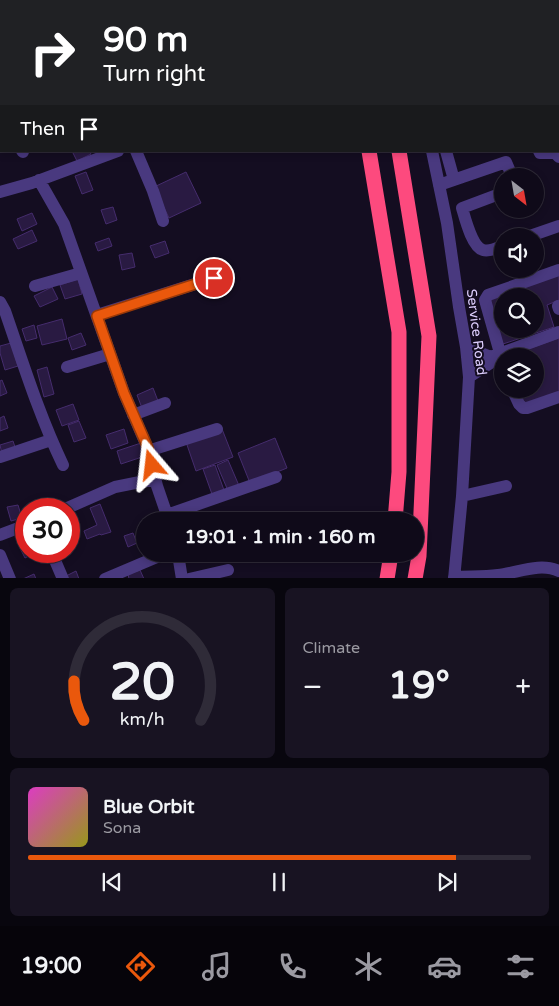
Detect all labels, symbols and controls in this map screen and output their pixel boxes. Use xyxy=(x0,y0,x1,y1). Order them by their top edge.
text: 90 m xyxy=(103,19,188,61)
icon: right xyxy=(20,20,85,85)
text: Turn right xyxy=(103,61,205,87)
icon: arrive xyxy=(75,115,103,143)
text: Then xyxy=(20,118,65,140)
north arrow xyxy=(494,168,544,218)
map controls xyxy=(494,168,544,398)
button: sound xyxy=(494,228,544,278)
pin xyxy=(193,257,235,299)
icon: arrive xyxy=(200,264,228,292)
street label: Service Road xyxy=(463,288,490,376)
button: search xyxy=(494,288,544,338)
button: layers xyxy=(494,348,544,398)
position arrow xyxy=(125,438,177,490)
speed limit sign: 30 xyxy=(15,498,80,563)
text: 19:01 · 1 min · 160 m xyxy=(184,526,376,548)
text: Climate xyxy=(303,638,360,658)
text: 20 xyxy=(110,651,175,714)
text: 19° xyxy=(388,663,450,709)
text: − xyxy=(303,670,322,704)
text: + xyxy=(515,670,531,704)
text: km/h xyxy=(120,709,165,730)
text: Blue Orbit xyxy=(103,796,195,818)
text: Sona xyxy=(103,818,141,838)
icon: previous xyxy=(98,868,126,896)
icon: pause xyxy=(265,868,293,896)
icon: next xyxy=(433,868,461,896)
icon: directions xyxy=(123,949,158,984)
icon: music xyxy=(199,949,234,984)
icon: phone xyxy=(275,949,310,984)
icon: climate xyxy=(351,949,386,984)
icon: car xyxy=(427,949,462,984)
icon: filters xyxy=(503,949,538,984)
text: 19:00 xyxy=(21,953,82,979)

